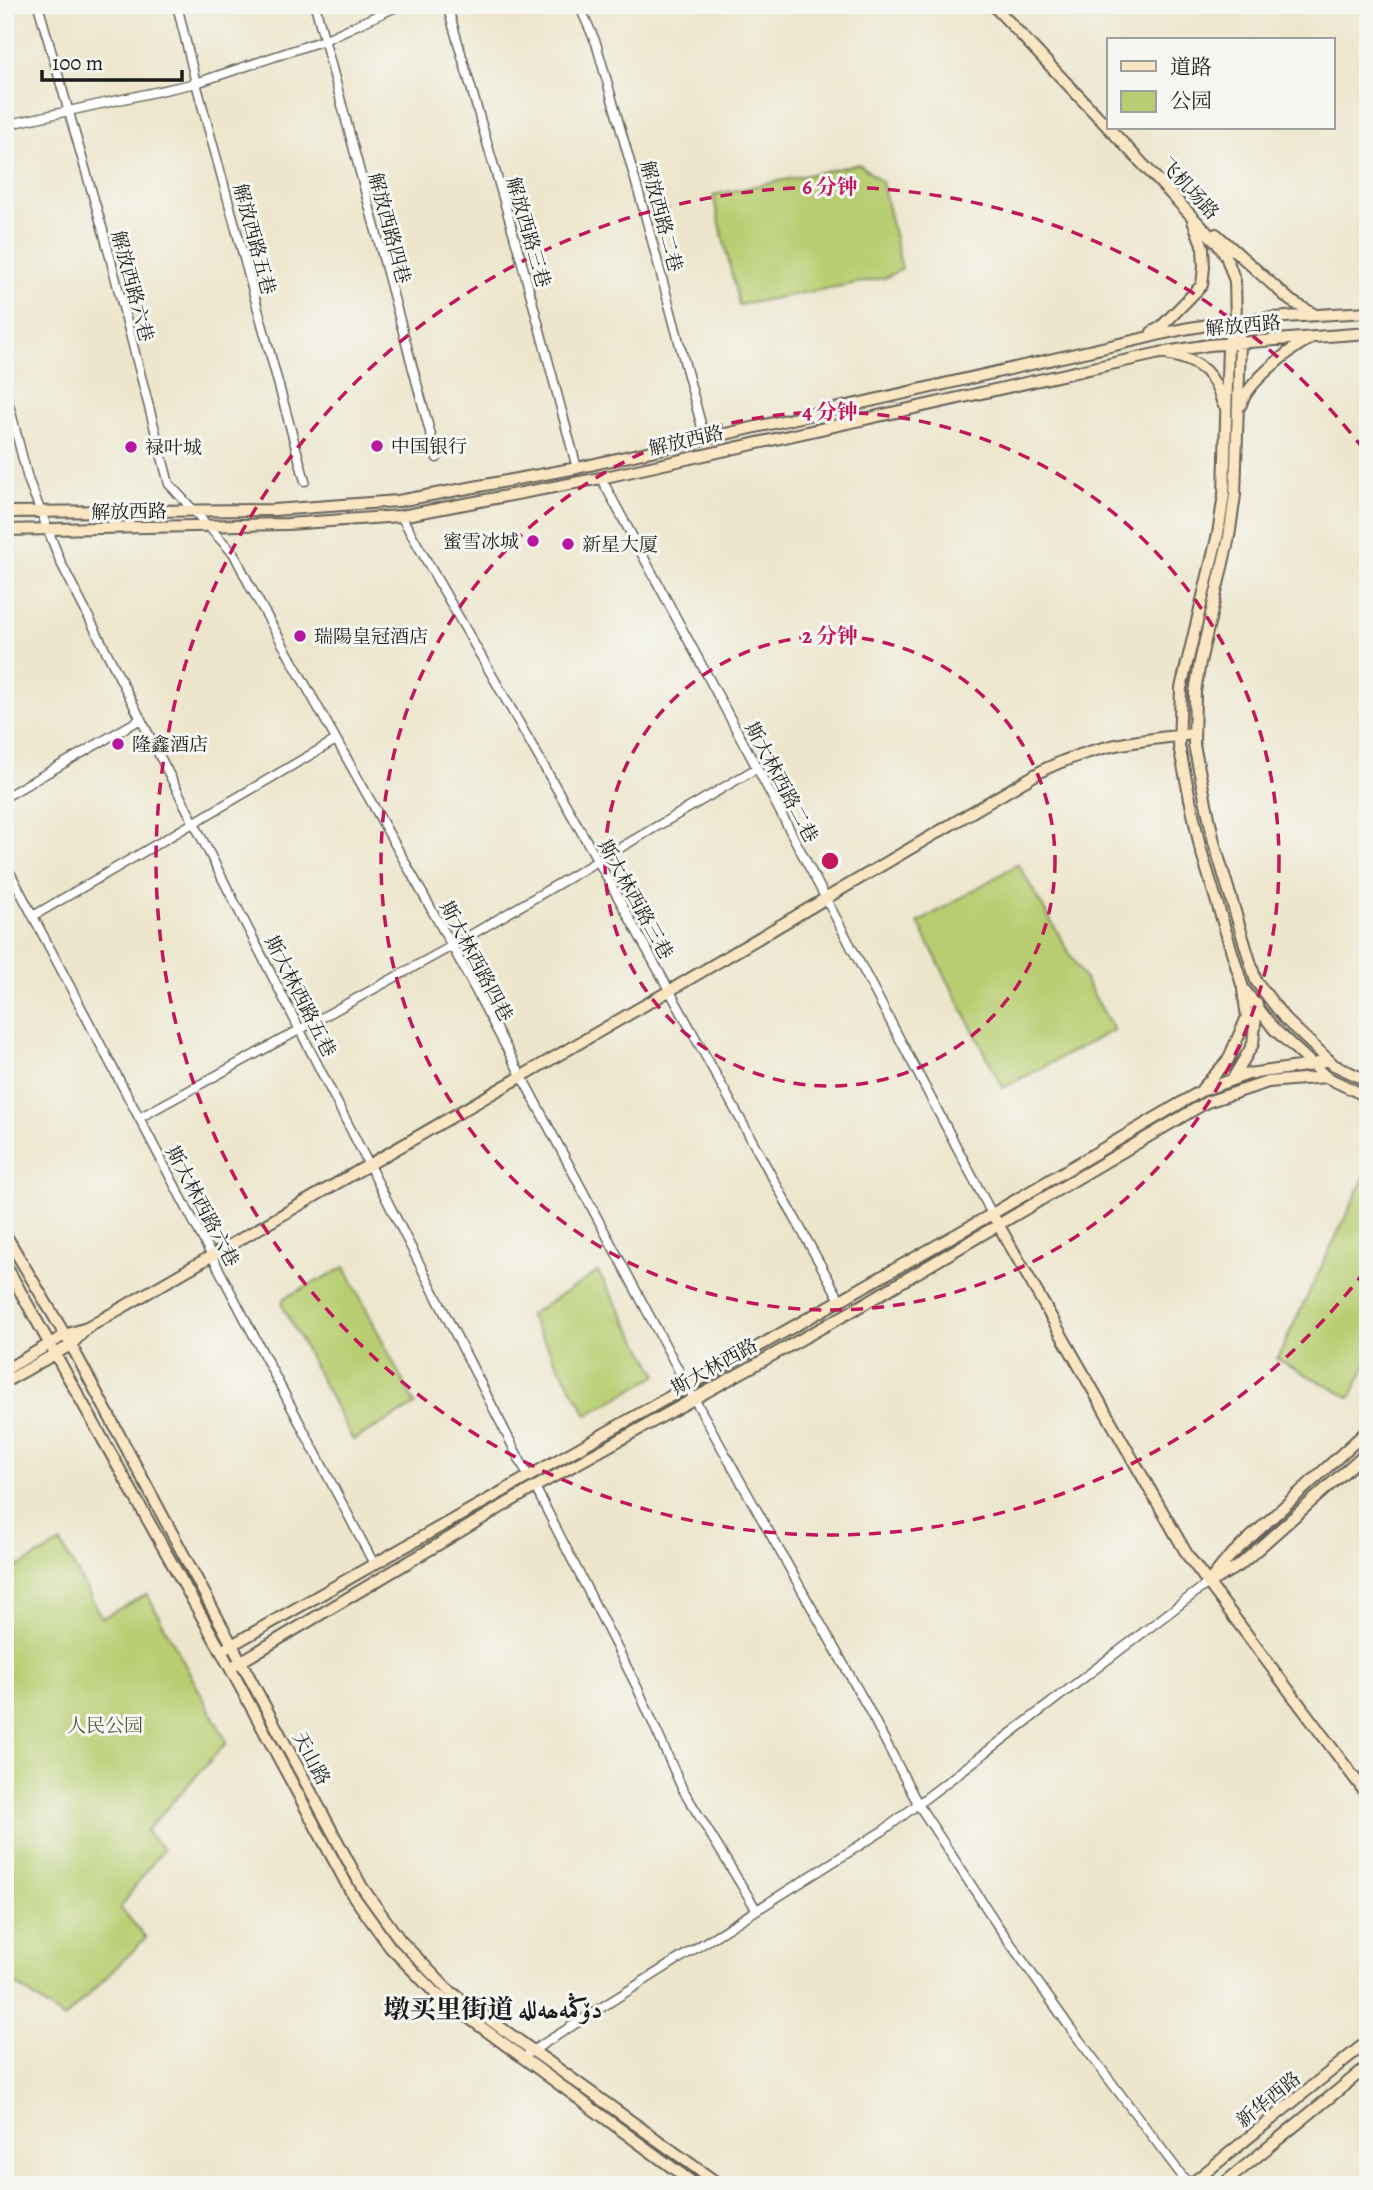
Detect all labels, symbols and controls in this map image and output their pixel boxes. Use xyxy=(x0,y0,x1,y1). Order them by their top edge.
scale bar xyxy=(42,38,182,82)
legend xyxy=(1107,38,1334,130)
text: 100 m xyxy=(52,49,103,77)
text: 道路 xyxy=(1170,53,1212,81)
text: 公园 xyxy=(1170,87,1212,115)
street label: 飞机场路 xyxy=(1154,152,1225,225)
street label: 解放西路二巷 xyxy=(634,158,688,275)
street label: 解放西路四巷 xyxy=(362,170,416,287)
text: 6 分钟 xyxy=(802,173,858,201)
street label: 解放西路三巷 xyxy=(500,174,556,291)
street label: 解放西路五巷 xyxy=(227,181,281,298)
street label: 解放西路六巷 xyxy=(105,228,159,345)
street label: 解放西路 xyxy=(1204,310,1282,342)
text: 4 分钟 xyxy=(802,398,858,426)
street label: 解放西路 xyxy=(646,420,726,462)
place label: 中国银行 xyxy=(391,434,467,460)
place label: 禄叶城 xyxy=(145,435,202,461)
marker: 中国银行 xyxy=(369,438,385,454)
marker: 禄叶城 xyxy=(123,439,139,455)
street label: 解放西路 xyxy=(91,498,167,526)
place label: 蜜雪冰城 xyxy=(443,529,519,555)
place label: 新星大厦 xyxy=(582,532,658,558)
marker: 蜜雪冰城 xyxy=(525,533,541,549)
marker: 新星大厦 xyxy=(560,536,576,552)
text: 2 分钟 xyxy=(802,622,858,650)
place label: 瑞陽皇冠酒店 xyxy=(314,624,428,650)
marker: 瑞陽皇冠酒店 xyxy=(292,628,308,644)
street label: 斯大林西路二巷 xyxy=(738,718,824,847)
place label: 隆鑫酒店 xyxy=(132,732,208,758)
marker: 隆鑫酒店 xyxy=(110,736,126,752)
street label: 斯大林西路三巷 xyxy=(592,835,679,964)
centre of rings xyxy=(818,849,842,873)
street label: 斯大林西路四巷 xyxy=(433,897,519,1026)
street label: 斯大林西路五巷 xyxy=(258,931,342,1062)
street label: 斯大林西路六巷 xyxy=(159,1142,245,1271)
street label: 斯大林西路 xyxy=(667,1332,762,1401)
park label: 人民公园 xyxy=(67,1713,143,1739)
street label: 天山路 xyxy=(286,1727,336,1790)
district label: 墩买里街道 دۆڭمەھەللە xyxy=(383,1992,603,2027)
street label: 新华西路 xyxy=(1231,2066,1306,2134)

